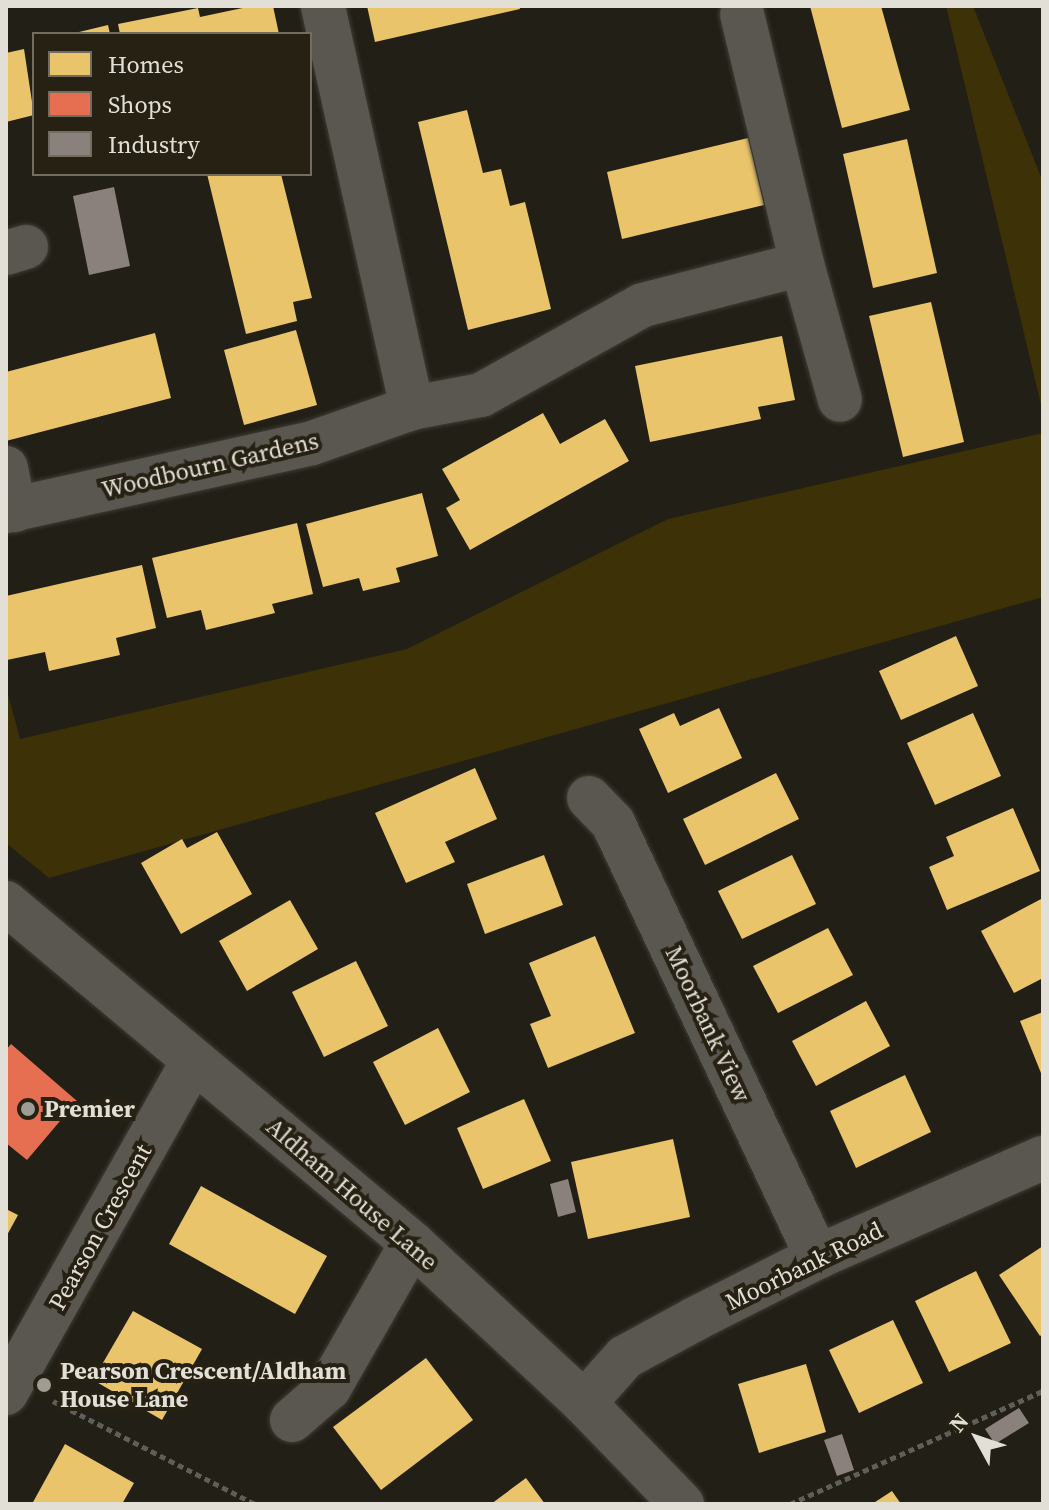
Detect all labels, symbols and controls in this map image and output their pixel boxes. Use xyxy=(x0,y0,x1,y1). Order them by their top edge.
legend xyxy=(32,32,312,176)
text: Homes xyxy=(108,48,184,81)
text: Shops xyxy=(108,88,172,121)
text: Industry xyxy=(108,128,200,161)
street label: Woodbourn Gardens xyxy=(99,426,321,504)
street label: Moorbank View xyxy=(659,941,757,1107)
place label: Premier xyxy=(44,1095,135,1123)
marker: Premier xyxy=(19,1100,37,1118)
street label: Aldham House Lane xyxy=(261,1112,443,1276)
street label: Pearson Crescent xyxy=(42,1139,158,1315)
street label: Moorbank Road xyxy=(721,1216,887,1316)
place label: Pearson Crescent/Aldham House Lane xyxy=(60,1357,346,1413)
marker: Pearson Crescent/Aldham House Lane xyxy=(35,1376,53,1394)
north arrow xyxy=(937,1398,1017,1478)
text: N xyxy=(942,1407,975,1438)

